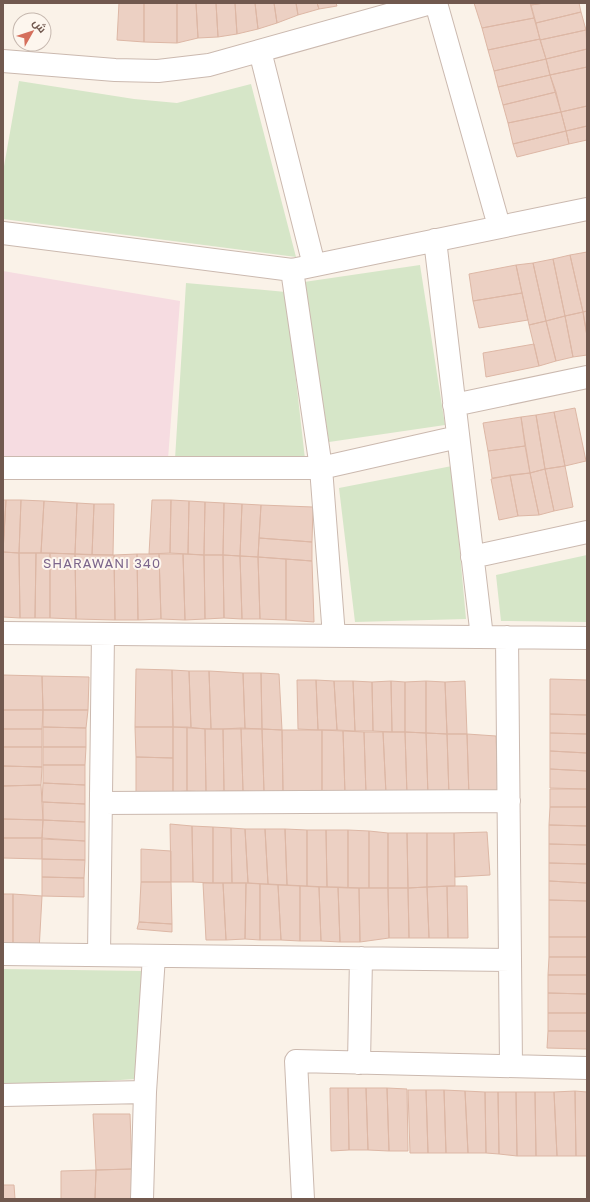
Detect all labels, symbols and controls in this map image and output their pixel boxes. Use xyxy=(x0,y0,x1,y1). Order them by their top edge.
north arrow xyxy=(12,12,52,52)
text: ش xyxy=(30,16,50,36)
district label: SHARAWANI 340 xyxy=(43,555,161,571)

